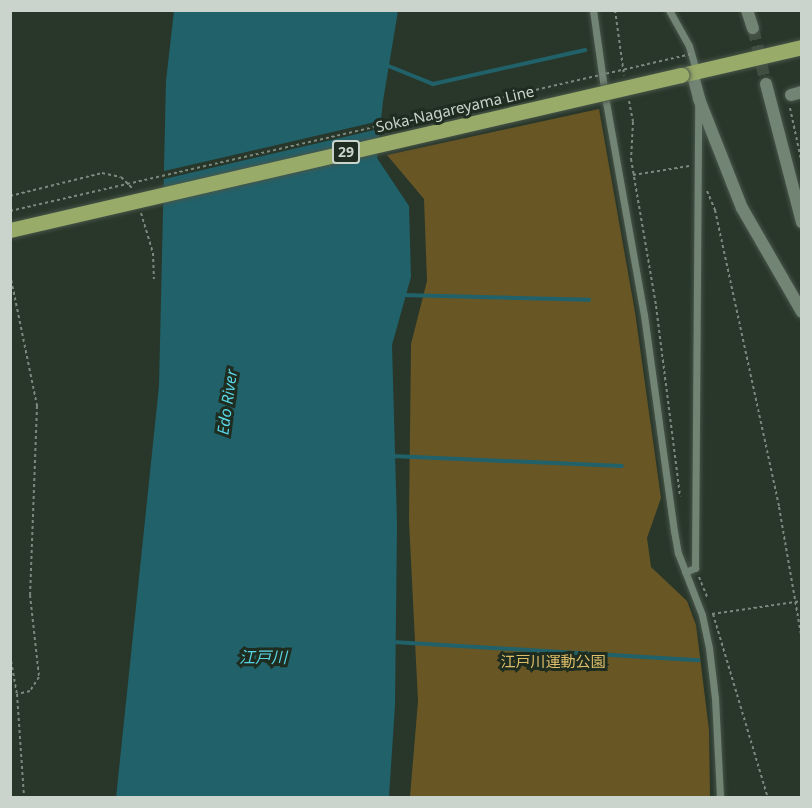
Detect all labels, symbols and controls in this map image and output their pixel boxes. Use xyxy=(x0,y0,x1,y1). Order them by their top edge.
street label: Soka-Nagareyama Line xyxy=(374,82,536,136)
road number: 29 xyxy=(331,141,361,163)
water label: Edo River xyxy=(213,368,241,436)
water label: 江戸川 xyxy=(239,647,287,667)
park label: 江戸川運動公園 xyxy=(501,653,605,671)

